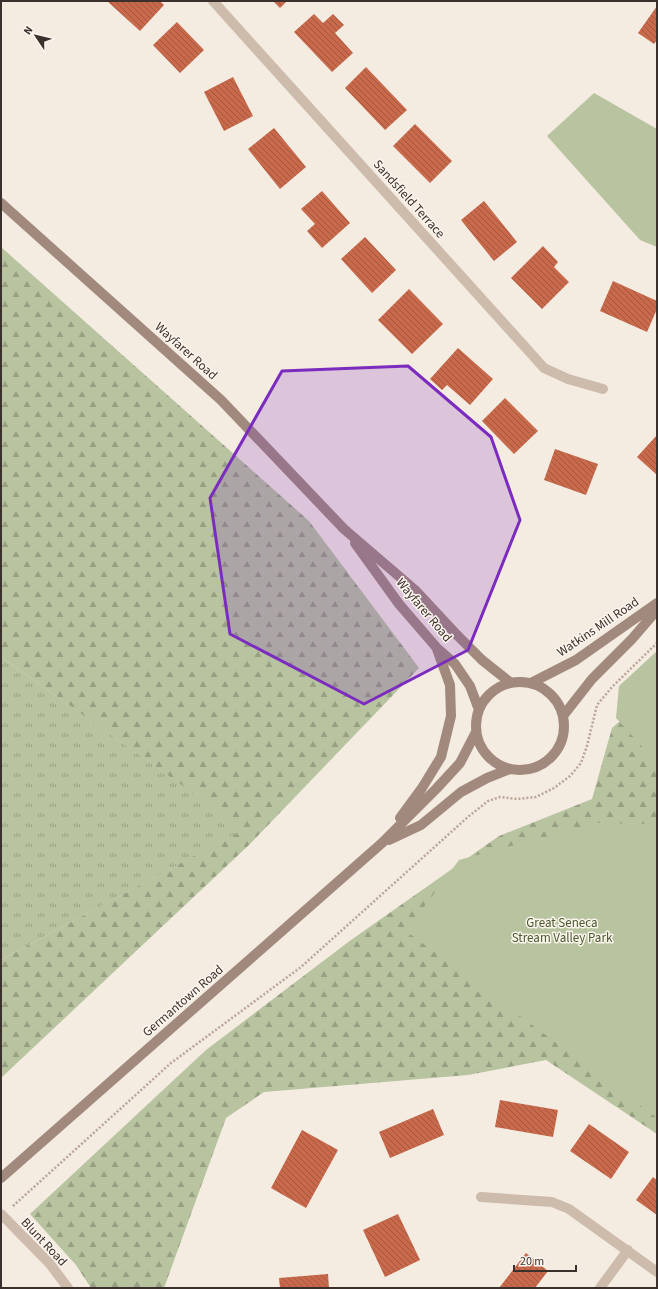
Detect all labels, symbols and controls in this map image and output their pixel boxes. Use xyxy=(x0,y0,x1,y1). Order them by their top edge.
north arrow xyxy=(16,16,56,56)
text: N xyxy=(20,23,36,38)
street label: Sandsfield Terrace xyxy=(369,156,449,242)
street label: Wayfarer Road xyxy=(151,318,221,384)
street label: Wayfarer Road xyxy=(392,574,456,646)
street label: Watkins Mill Road xyxy=(553,593,643,661)
park label: Great Seneca Stream Valley Park xyxy=(512,914,613,947)
street label: Germantown Road xyxy=(139,961,227,1041)
street label: Blunt Road xyxy=(17,1214,71,1270)
scale bar xyxy=(514,1247,576,1273)
text: 20 m xyxy=(520,1253,544,1270)

